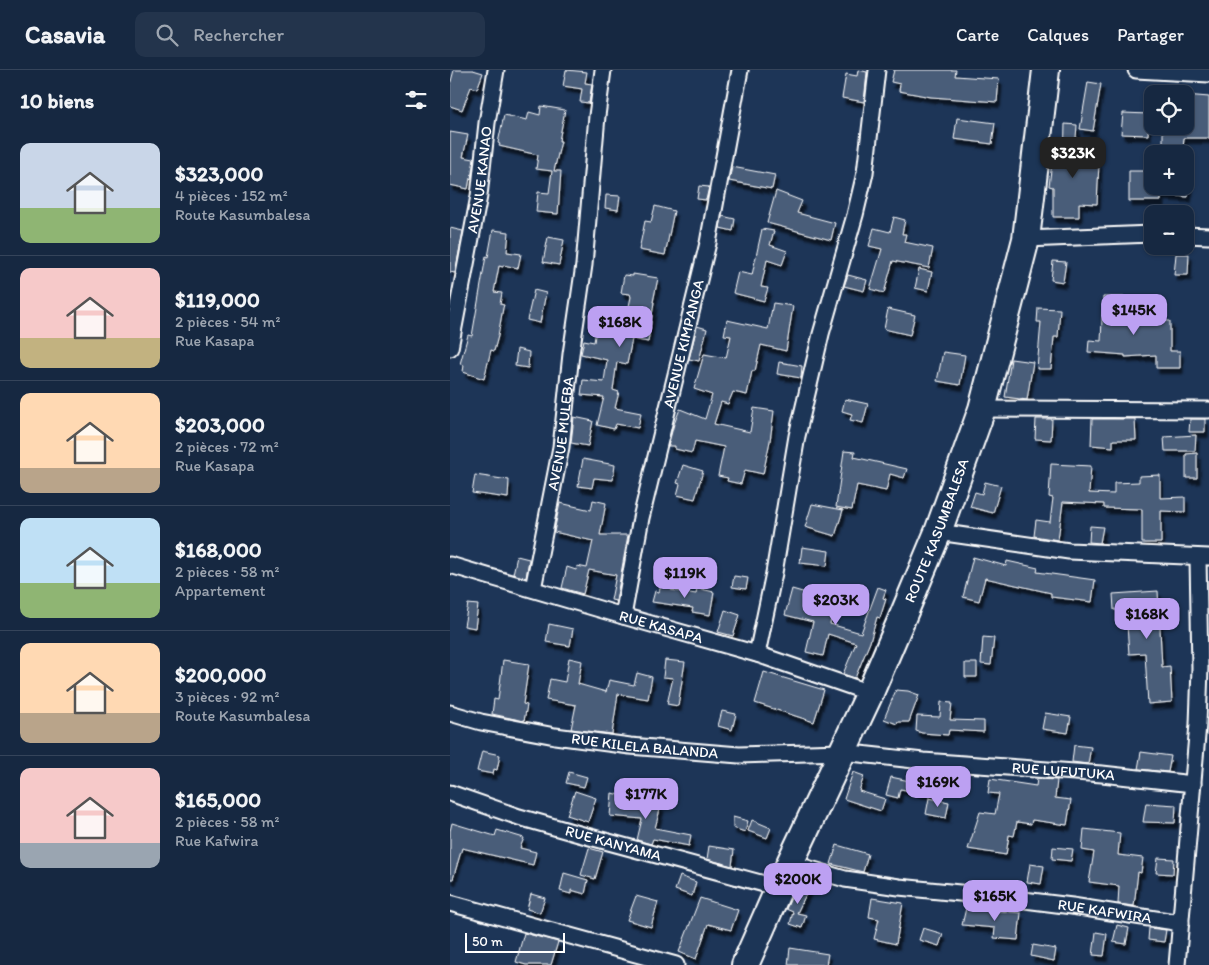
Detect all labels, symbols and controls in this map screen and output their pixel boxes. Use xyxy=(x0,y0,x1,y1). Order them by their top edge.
search box xyxy=(135,12,485,57)
text: Casavia xyxy=(25,20,105,49)
icon: search xyxy=(153,21,181,49)
text: Rechercher xyxy=(193,23,284,46)
text: Carte xyxy=(956,24,999,46)
text: Calques xyxy=(1027,24,1089,46)
text: Partager xyxy=(1117,24,1184,46)
map controls xyxy=(1144,85,1194,255)
button: locate xyxy=(1144,85,1194,135)
icon: filters xyxy=(402,86,430,114)
text: 10 biens xyxy=(20,88,94,113)
street label: AVENUE KANAO xyxy=(463,125,496,235)
pin: $323K xyxy=(1038,136,1108,179)
text: $323K xyxy=(1051,143,1095,162)
button: + xyxy=(1144,145,1194,195)
text: $323,000 xyxy=(175,161,263,186)
icon: home xyxy=(60,163,120,223)
text: 4 pièces · 152 m² xyxy=(175,186,288,205)
text: Route Kasumbalesa xyxy=(175,205,310,224)
button: − xyxy=(1144,205,1194,255)
street label: AVENUE KIMPANGA xyxy=(659,277,708,410)
text: $119,000 xyxy=(175,287,260,312)
icon: home xyxy=(60,288,120,348)
pin: $145K xyxy=(1099,294,1169,336)
text: $145K xyxy=(1112,300,1156,319)
pin: $168K xyxy=(585,306,655,348)
text: 2 pièces · 54 m² xyxy=(175,312,280,331)
text: $168K xyxy=(599,312,642,331)
text: Rue Kasapa xyxy=(175,331,254,350)
street label: AVENUE MULEBA xyxy=(544,375,578,492)
text: $203,000 xyxy=(175,412,265,437)
icon: home xyxy=(60,413,120,473)
text: 2 pièces · 72 m² xyxy=(175,437,279,456)
text: Rue Kasapa xyxy=(175,456,254,475)
street label: ROUTE KASUMBALESA xyxy=(901,456,973,605)
text: $168,000 xyxy=(175,537,262,562)
icon: home xyxy=(60,538,120,598)
pin: $119K xyxy=(650,556,720,599)
text: 2 pièces · 58 m² xyxy=(175,562,280,581)
text: $119K xyxy=(664,563,706,582)
text: Appartement xyxy=(175,581,266,600)
pin: $203K xyxy=(801,584,871,626)
text: $203K xyxy=(813,590,859,609)
pin: $168K xyxy=(1112,598,1182,640)
text: $168K xyxy=(1126,604,1169,623)
street label: RUE KASAPA xyxy=(617,606,705,647)
text: $200,000 xyxy=(175,662,266,687)
icon: home xyxy=(60,663,120,723)
text: 3 pièces · 92 m² xyxy=(175,687,279,706)
text: Route Kasumbalesa xyxy=(175,706,310,725)
street label: RUE KILELA BALANDA xyxy=(570,729,719,762)
street label: RUE LUFUTUKA xyxy=(1011,758,1116,784)
pin: $169K xyxy=(903,766,973,808)
text: $169K xyxy=(917,772,959,791)
pin: $177K xyxy=(611,778,681,820)
text: $177K xyxy=(625,784,667,803)
text: $165,000 xyxy=(175,787,261,812)
icon: home xyxy=(60,788,120,848)
text: 2 pièces · 58 m² xyxy=(175,812,280,831)
street label: RUE KANYAMA xyxy=(563,822,664,865)
text: Rue Kafwira xyxy=(175,831,258,850)
pin: $200K xyxy=(763,862,833,905)
text: $200K xyxy=(775,869,821,888)
pin: $165K xyxy=(960,880,1030,922)
text: $165K xyxy=(974,886,1016,905)
street label: RUE KAFWIRA xyxy=(1057,895,1153,927)
scale bar xyxy=(465,930,565,953)
text: 50 m xyxy=(472,933,503,950)

